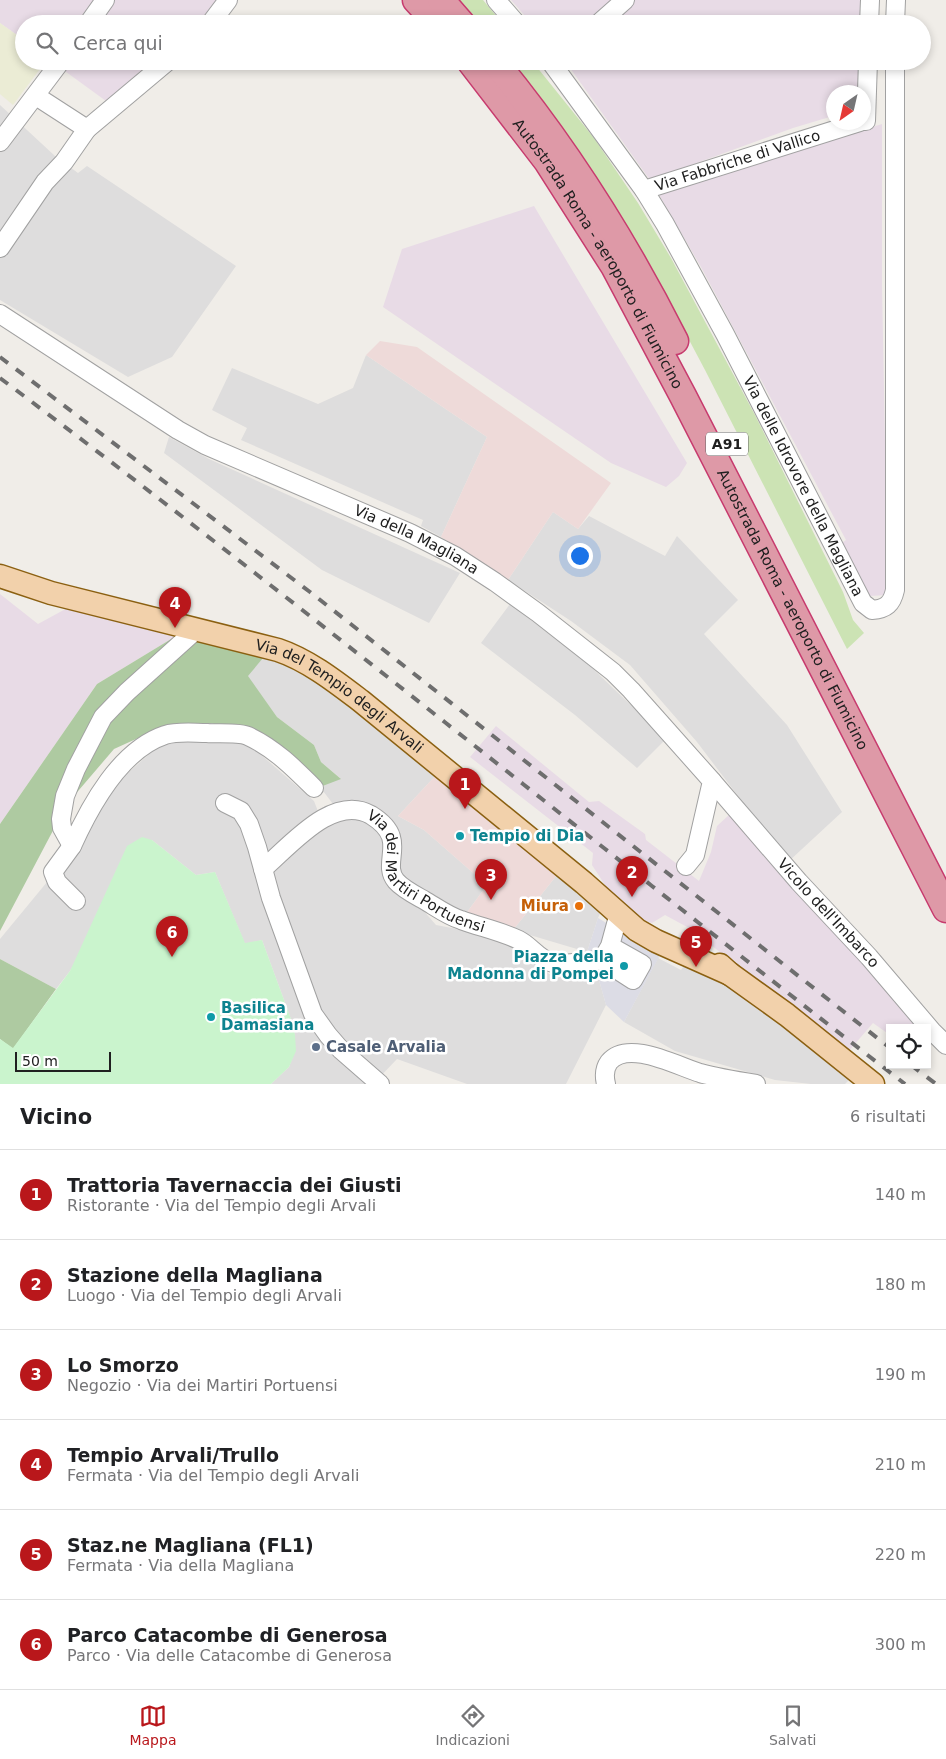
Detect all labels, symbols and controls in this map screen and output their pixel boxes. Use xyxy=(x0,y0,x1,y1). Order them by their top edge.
search box xyxy=(15,15,931,70)
icon: search xyxy=(33,29,61,57)
text: Cerca qui xyxy=(73,32,163,54)
north arrow xyxy=(826,85,871,130)
street label: Autostrada Roma - aeroporto di Fiumicino xyxy=(509,115,687,392)
street label: Via Fabbriche di Vallico xyxy=(653,126,822,195)
street label: Via delle Idrovore della Magliana xyxy=(739,373,867,599)
road number: A91 xyxy=(706,432,748,456)
street label: Autostrada Roma - aeroporto di Fiumicino xyxy=(713,466,872,753)
street label: Via della Magliana xyxy=(351,501,482,578)
your location xyxy=(567,543,593,569)
pin: 4 xyxy=(159,587,191,628)
street label: Via del Tempio degli Arvali xyxy=(254,636,427,757)
pin: 1 xyxy=(449,768,481,809)
street label: Via dei Martiri Portuensi xyxy=(364,806,487,936)
place label: Tempio di Dia xyxy=(470,827,584,845)
marker: Tempio di Dia xyxy=(454,830,466,842)
street label: Vicolo dell'Imbarco xyxy=(774,855,883,971)
pin: 2 xyxy=(616,856,648,897)
pin: 3 xyxy=(475,859,507,900)
place label: Miura xyxy=(521,897,569,915)
marker: Miura xyxy=(573,900,585,912)
pin: 6 xyxy=(156,916,188,957)
pin: 5 xyxy=(680,926,712,967)
place label: Piazza della Madonna di Pompei xyxy=(447,948,614,983)
marker: Piazza della Madonna di Pompei xyxy=(618,960,630,972)
place label: Basilica Damasiana xyxy=(221,999,314,1034)
marker: Basilica Damasiana xyxy=(205,1011,217,1023)
map controls xyxy=(886,1024,931,1069)
button: locate xyxy=(886,1024,931,1069)
place label: Casale Arvalia xyxy=(326,1038,446,1056)
marker: Casale Arvalia xyxy=(310,1041,322,1053)
scale bar xyxy=(15,1049,111,1072)
text: 50 m xyxy=(22,1053,58,1069)
text: Vicino xyxy=(20,1105,92,1129)
text: 6 risultati xyxy=(850,1107,926,1126)
text: Trattoria Tavernaccia dei Giusti xyxy=(67,1174,402,1196)
text: 1 xyxy=(30,1185,42,1204)
text: 140 m xyxy=(875,1185,926,1204)
text: Ristorante · Via del Tempio degli Arvali xyxy=(67,1196,376,1215)
text: Stazione della Magliana xyxy=(67,1264,323,1286)
text: 2 xyxy=(30,1275,42,1294)
text: 180 m xyxy=(875,1275,926,1294)
text: Luogo · Via del Tempio degli Arvali xyxy=(67,1286,342,1305)
text: Lo Smorzo xyxy=(67,1354,179,1376)
text: 3 xyxy=(30,1365,42,1384)
text: 190 m xyxy=(875,1365,926,1384)
text: Negozio · Via dei Martiri Portuensi xyxy=(67,1376,338,1395)
text: Tempio Arvali/Trullo xyxy=(67,1444,279,1466)
text: 4 xyxy=(30,1455,42,1474)
text: 210 m xyxy=(875,1455,926,1474)
text: Fermata · Via del Tempio degli Arvali xyxy=(67,1466,359,1485)
text: Staz.ne Magliana (FL1) xyxy=(67,1534,314,1556)
text: 5 xyxy=(30,1545,42,1564)
text: 220 m xyxy=(875,1545,926,1564)
text: Fermata · Via della Magliana xyxy=(67,1556,294,1575)
text: Parco Catacombe di Generosa xyxy=(67,1624,388,1646)
text: 6 xyxy=(30,1635,42,1654)
text: 300 m xyxy=(875,1635,926,1654)
text: Parco · Via delle Catacombe di Generosa xyxy=(67,1646,392,1665)
tab: Mappa xyxy=(129,1702,176,1748)
tab: Indicazioni xyxy=(435,1702,510,1748)
tab: Salvati xyxy=(769,1702,817,1748)

